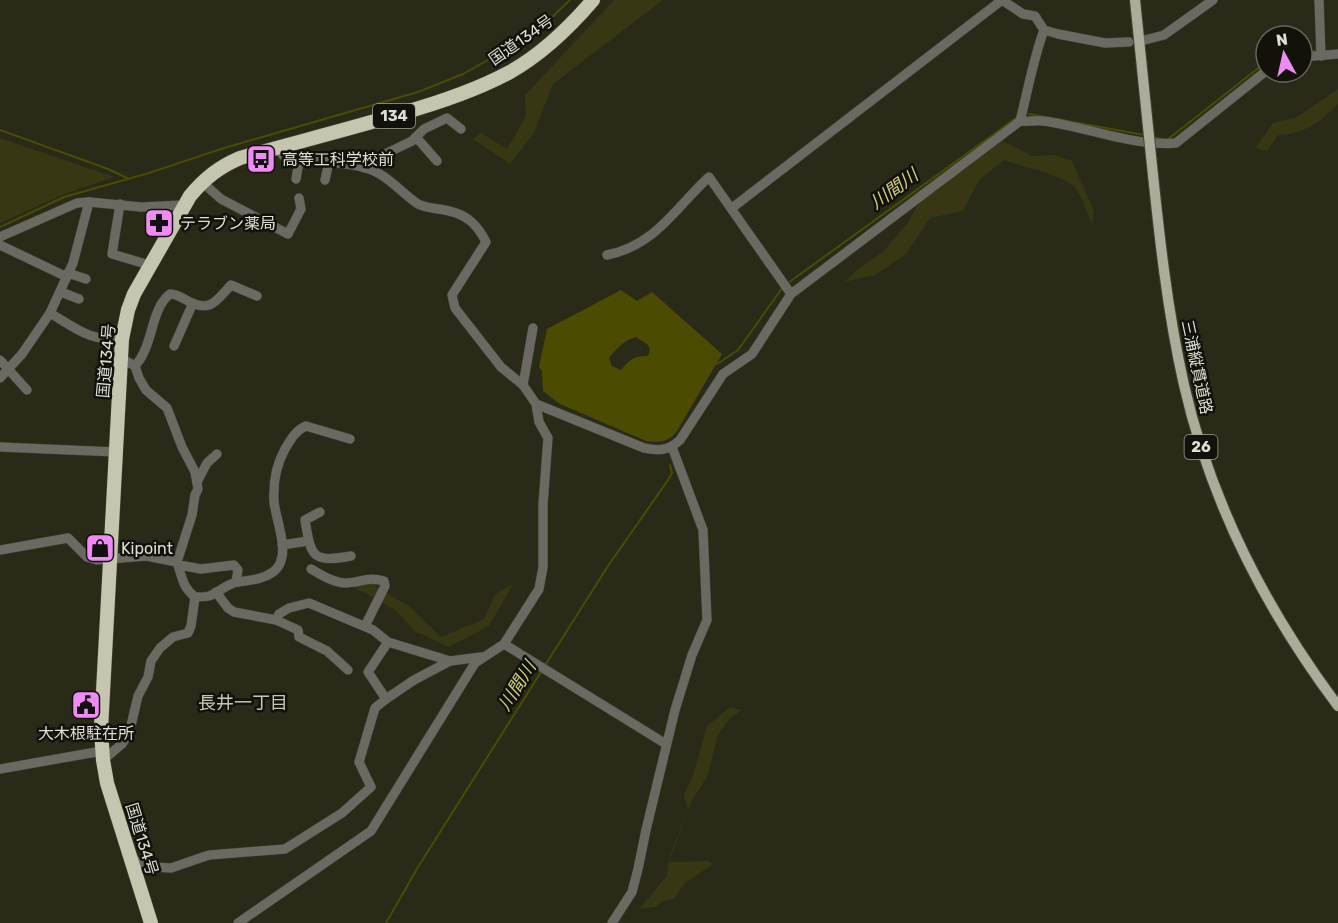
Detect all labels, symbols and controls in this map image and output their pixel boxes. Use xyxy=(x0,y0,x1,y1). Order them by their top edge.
street label: 国道134号 xyxy=(485,11,557,69)
north arrow xyxy=(1254,24,1314,84)
text: N xyxy=(1275,29,1289,50)
road number: 134 xyxy=(373,104,415,128)
bus stop icon: 高等工科学校前 xyxy=(245,143,277,175)
place label: 高等工科学校前 xyxy=(282,150,394,169)
water label: 川間川 xyxy=(866,163,924,214)
pharmacy icon: テラブン薬局 xyxy=(143,207,175,239)
place label: テラブン薬局 xyxy=(180,214,276,233)
street label: 三浦縦貫道路 xyxy=(1178,318,1216,416)
street label: 国道134号 xyxy=(93,323,119,399)
road number: 26 xyxy=(1184,435,1218,459)
shop icon: Kipoint xyxy=(84,532,116,564)
place label: Kipoint xyxy=(121,539,173,558)
water label: 川間川 xyxy=(493,656,542,715)
public building icon: 大木根駐在所 xyxy=(70,689,102,721)
district label: 長井一丁目 xyxy=(198,692,288,714)
place label: 大木根駐在所 xyxy=(38,724,134,743)
street label: 国道134号 xyxy=(122,801,162,877)

